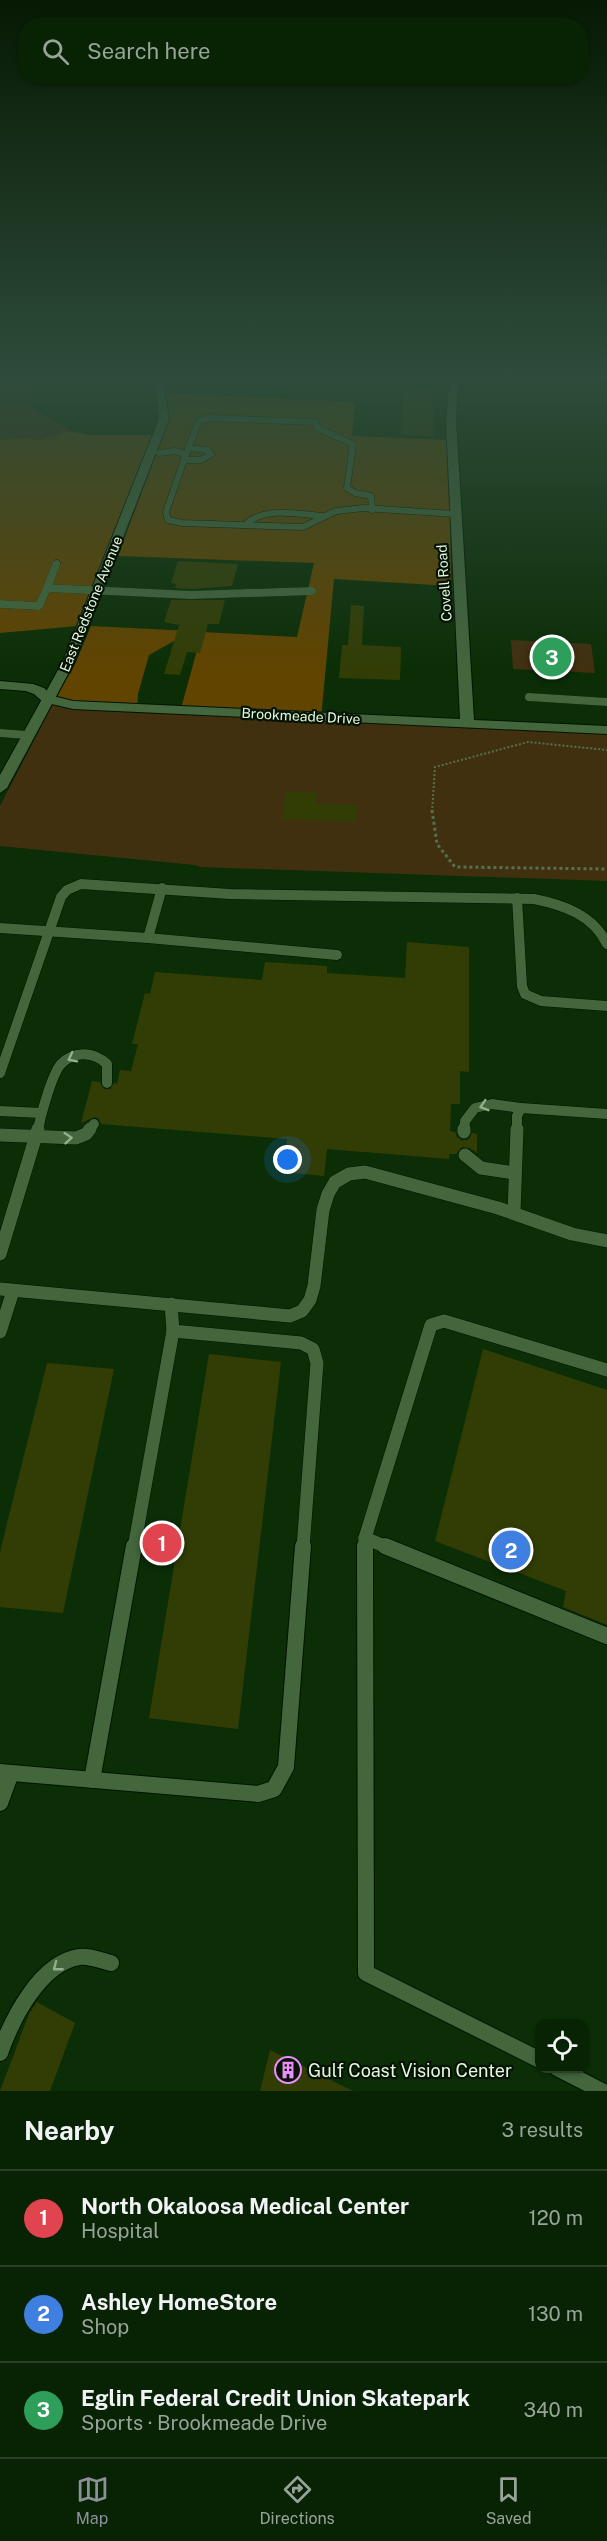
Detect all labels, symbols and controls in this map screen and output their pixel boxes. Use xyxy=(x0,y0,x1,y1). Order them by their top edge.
search box xyxy=(18,18,589,84)
icon: search xyxy=(39,35,72,68)
text: Search here xyxy=(87,38,211,64)
street label: East Redstone Avenue xyxy=(56,534,126,674)
street label: Covell Road xyxy=(433,544,455,622)
pin: 3 xyxy=(532,634,572,680)
street label: Brookmeade Drive xyxy=(241,705,361,727)
one-way arrow xyxy=(68,1051,79,1063)
one-way arrow xyxy=(479,1099,490,1111)
one-way arrow xyxy=(63,1132,73,1145)
your location xyxy=(273,1145,302,1174)
pin: 1 xyxy=(142,1520,182,1566)
pin: 2 xyxy=(492,1528,530,1572)
one-way arrow xyxy=(53,1959,64,1970)
map controls xyxy=(535,2019,589,2073)
button: locate xyxy=(535,2019,589,2073)
building icon: Gulf Coast Vision Center xyxy=(273,2055,303,2085)
place label: Gulf Coast Vision Center xyxy=(308,2060,512,2081)
text: Nearby xyxy=(24,2115,114,2146)
text: 3 results xyxy=(502,2118,583,2142)
text: North Okaloosa Medical Center xyxy=(81,2193,409,2219)
text: 1 xyxy=(39,2206,48,2230)
text: 120 m xyxy=(529,2206,583,2230)
text: Hospital xyxy=(81,2219,159,2243)
text: Ashley HomeStore xyxy=(81,2289,277,2315)
text: 2 xyxy=(37,2302,50,2326)
text: 130 m xyxy=(528,2302,583,2326)
text: Shop xyxy=(81,2315,129,2339)
text: Eglin Federal Credit Union Skatepark xyxy=(81,2385,470,2411)
text: 3 xyxy=(37,2398,50,2422)
text: 340 m xyxy=(523,2398,583,2422)
text: Sports · Brookmeade Drive xyxy=(81,2411,327,2435)
tab: Map xyxy=(76,2473,109,2528)
tab: Directions xyxy=(260,2473,335,2528)
tab: Saved xyxy=(486,2473,531,2528)

